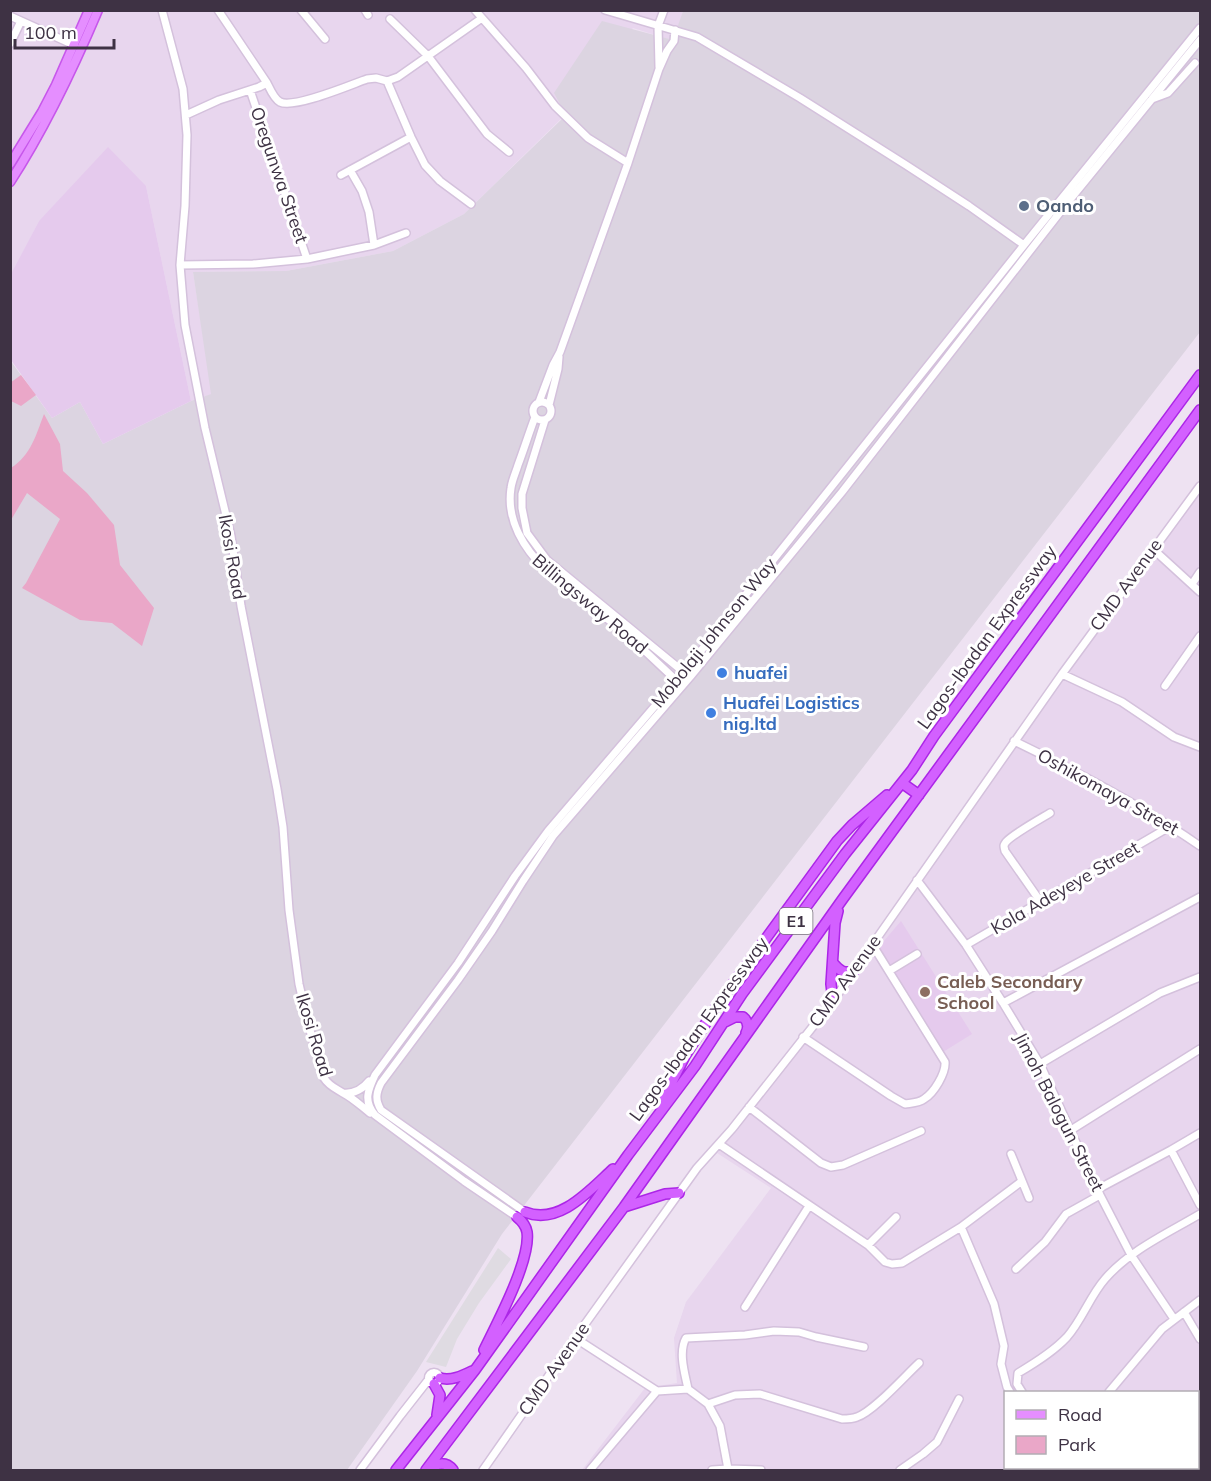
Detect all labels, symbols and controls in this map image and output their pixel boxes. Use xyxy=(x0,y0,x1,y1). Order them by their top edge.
scale bar xyxy=(15,12,114,50)
text: 100 m xyxy=(24,21,77,44)
street label: Oregunwa Street xyxy=(245,104,314,246)
place label: Oando xyxy=(1036,194,1094,217)
marker: Oando xyxy=(1017,199,1031,213)
street label: Ikosi Road xyxy=(214,513,251,601)
street label: CMD Avenue xyxy=(1084,534,1167,635)
street label: Lagos-Ibadan Expressway xyxy=(912,540,1061,733)
street label: Billingsway Road xyxy=(528,548,653,659)
street label: Mobolaji Johnson Way xyxy=(646,553,781,712)
place label: huafei xyxy=(734,661,788,684)
marker: huafei xyxy=(715,666,729,680)
place label: Huafei Logistics nig.ltd xyxy=(723,691,860,735)
marker: Huafei Logistics nig.ltd xyxy=(704,706,718,720)
street label: Oshikomaya Street xyxy=(1034,743,1183,840)
street label: Kola Adeyeye Street xyxy=(986,836,1143,939)
road number: E1 xyxy=(780,908,812,934)
street label: CMD Avenue xyxy=(803,930,886,1031)
street label: Lagos-Ibadan Expressway xyxy=(624,932,773,1125)
place label: Caleb Secondary School xyxy=(937,970,1083,1014)
marker: Caleb Secondary School xyxy=(918,985,932,999)
street label: Ikosi Road xyxy=(291,990,338,1079)
street label: Jimoh Balogun Street xyxy=(1009,1028,1110,1195)
street label: CMD Avenue xyxy=(513,1318,594,1420)
legend xyxy=(1004,1391,1199,1469)
text: Road xyxy=(1058,1403,1102,1426)
text: Park xyxy=(1058,1433,1097,1456)

